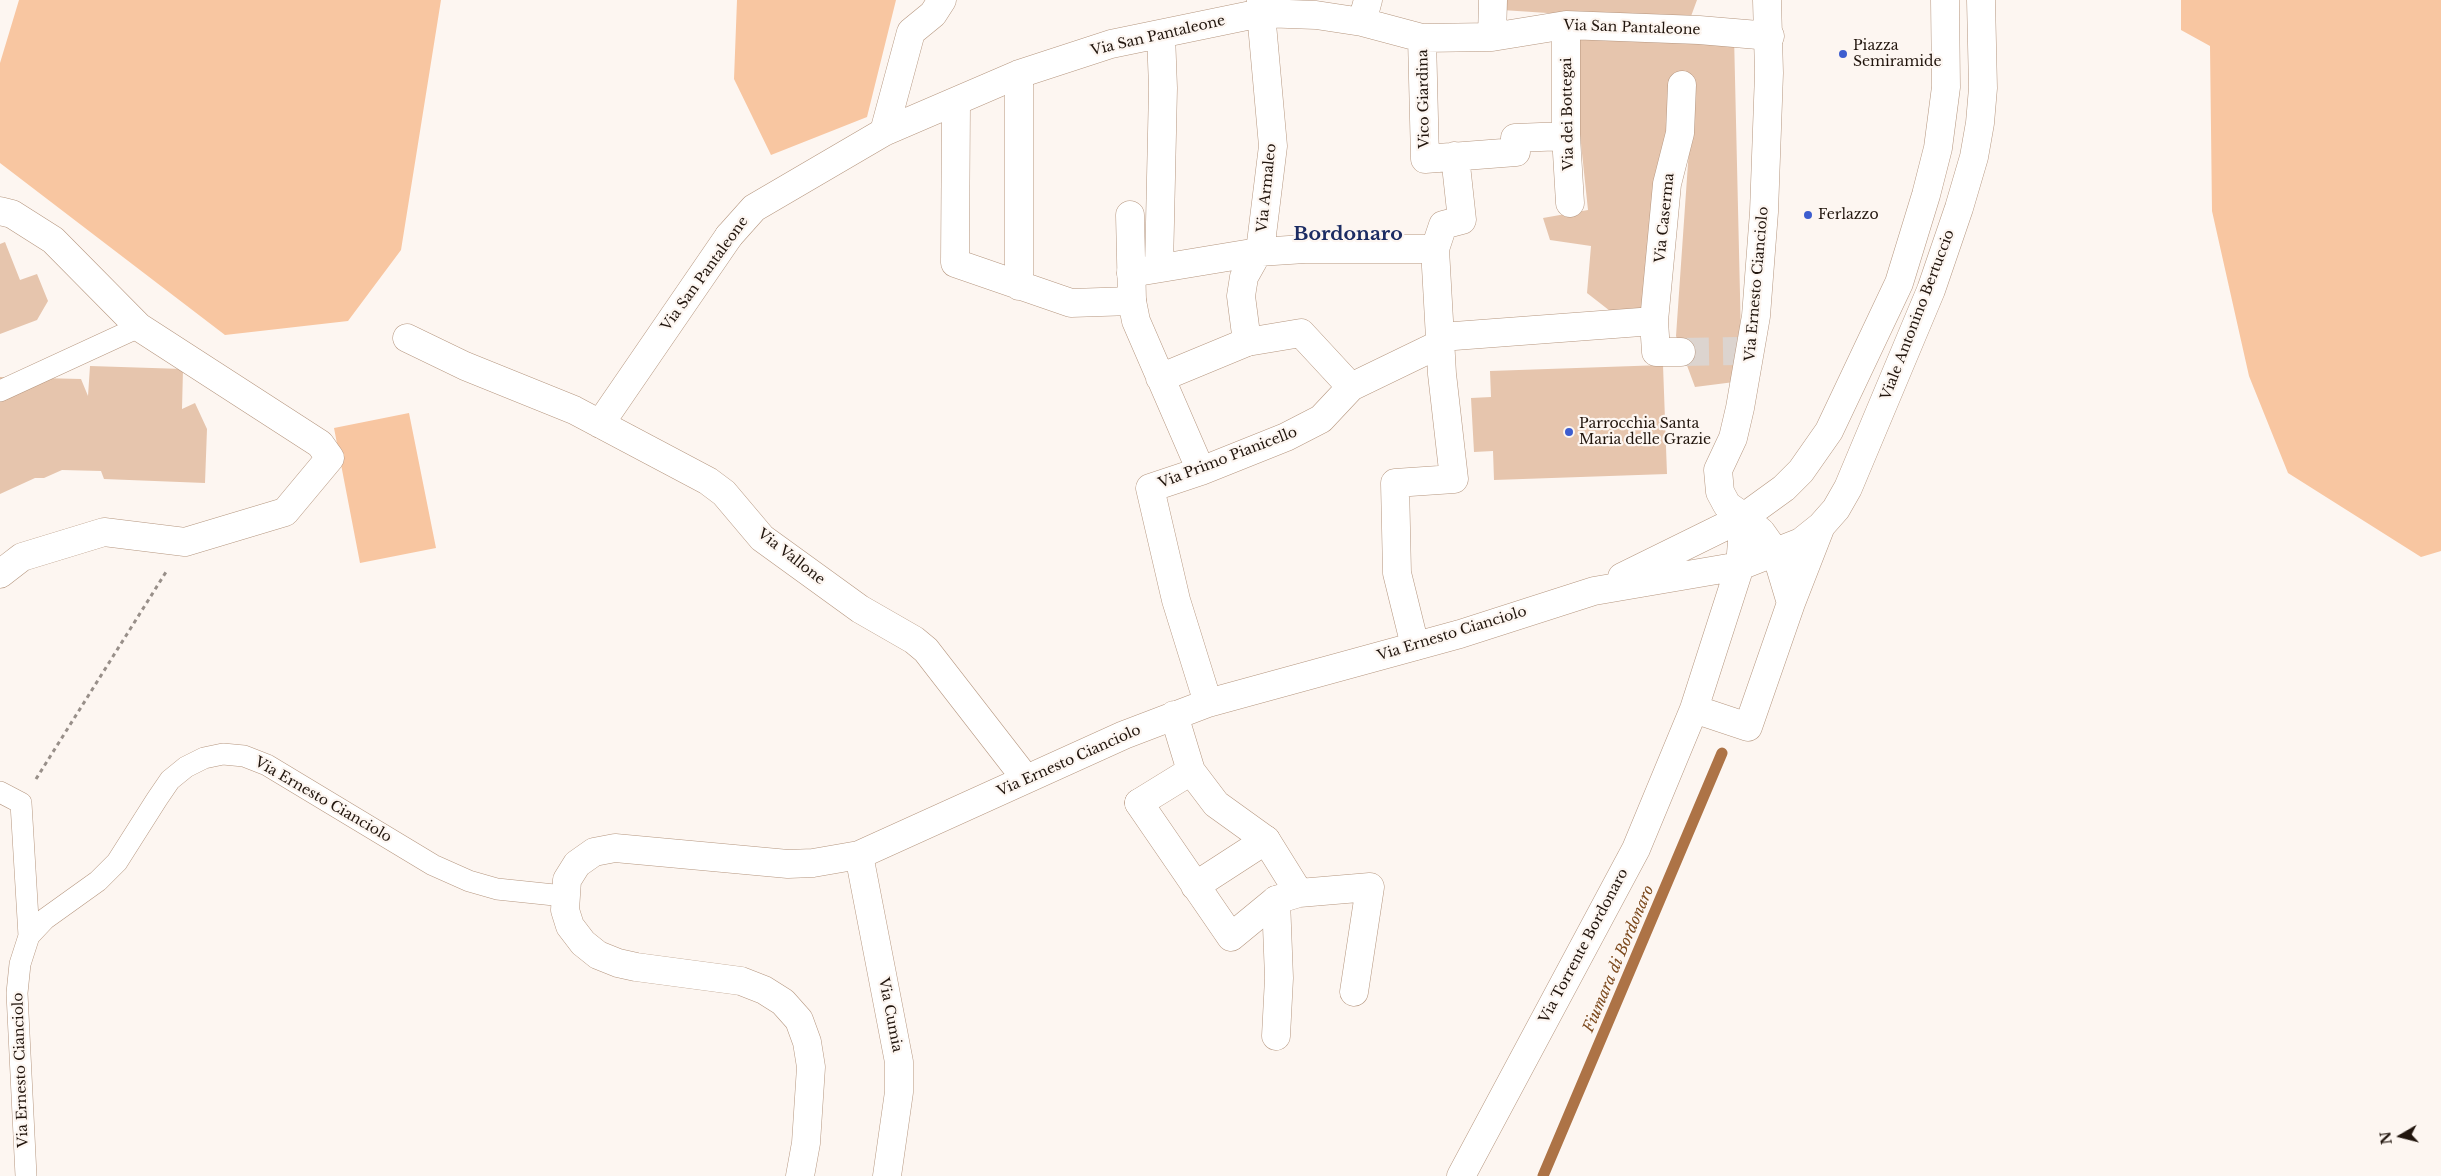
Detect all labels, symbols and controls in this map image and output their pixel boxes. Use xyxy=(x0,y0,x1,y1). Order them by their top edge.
street label: Via San Pantaleone xyxy=(1089,12,1227,60)
street label: Via San Pantaleone xyxy=(1563,17,1701,39)
place label: Piazza Semiramide xyxy=(1853,38,1942,70)
marker: Piazza Semiramide xyxy=(1837,48,1849,60)
street label: Vico Giardina xyxy=(1415,49,1433,149)
street label: Via dei Bottegai xyxy=(1559,57,1577,171)
street label: Via Armaleo xyxy=(1254,143,1280,233)
street label: Via Caserma xyxy=(1652,172,1678,264)
street label: Via Ernesto Cianciolo xyxy=(1742,206,1772,362)
place label: Ferlazzo xyxy=(1818,207,1879,223)
marker: Ferlazzo xyxy=(1802,209,1814,221)
street label: Via San Pantaleone xyxy=(658,214,752,334)
district label: Bordonaro xyxy=(1293,224,1403,246)
street label: Viale Antonino Bertuccio xyxy=(1878,227,1958,403)
place label: Parrocchia Santa Maria delle Grazie xyxy=(1579,416,1711,448)
street label: Via Primo Pianicello xyxy=(1156,424,1300,492)
marker: Parrocchia Santa Maria delle Grazie xyxy=(1563,426,1575,438)
street label: Via Vallone xyxy=(754,526,828,588)
street label: Via Ernesto Cianciolo xyxy=(1375,603,1529,665)
street label: Via Ernesto Cianciolo xyxy=(995,722,1143,800)
street label: Via Ernesto Cianciolo xyxy=(252,754,394,846)
street label: Via Torrente Bordonaro xyxy=(1536,866,1632,1026)
water label: Fiumara di Bordonaro xyxy=(1580,883,1658,1035)
street label: Via Cumia xyxy=(875,976,905,1054)
street label: Via Ernesto Cianciolo xyxy=(10,992,32,1148)
north arrow xyxy=(2376,1111,2426,1161)
text: N xyxy=(2376,1130,2396,1146)

